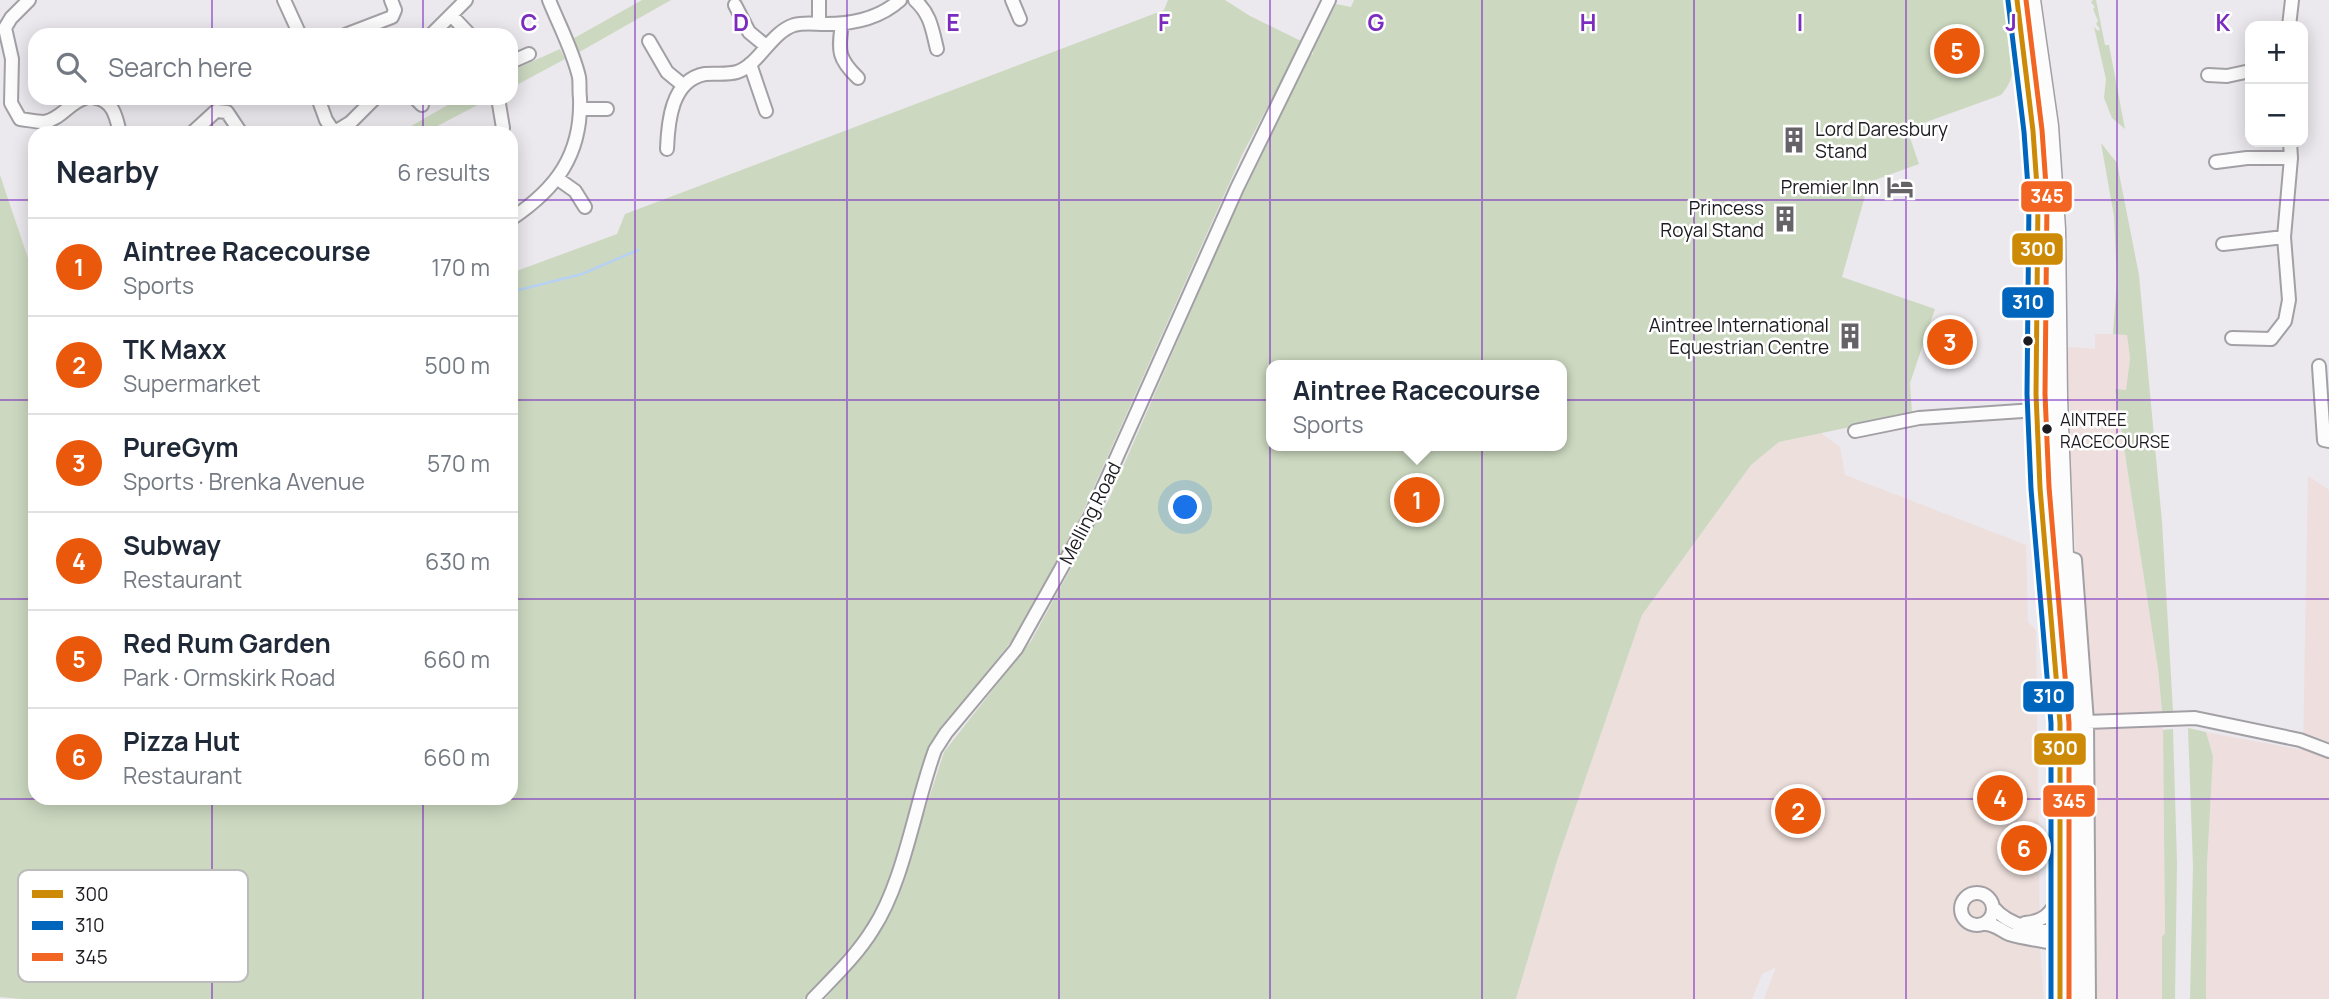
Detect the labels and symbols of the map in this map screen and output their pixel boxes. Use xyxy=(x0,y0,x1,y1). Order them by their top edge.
text: C xyxy=(521,6,538,38)
text: D xyxy=(733,6,749,38)
text: E xyxy=(946,6,960,38)
text: F xyxy=(1158,6,1170,38)
text: G xyxy=(1368,6,1385,38)
text: H xyxy=(1580,6,1596,38)
text: I xyxy=(1797,6,1803,38)
text: J xyxy=(2005,6,2017,38)
text: K xyxy=(2216,6,2231,38)
pin: 5 xyxy=(1934,25,1980,77)
place label: Lord Daresbury Stand xyxy=(1815,116,1948,164)
building icon: Lord Daresbury Stand xyxy=(1779,125,1809,155)
hotel icon: Premier Inn xyxy=(1885,172,1915,202)
place label: Premier Inn xyxy=(1781,174,1879,200)
line badge: 345 xyxy=(2020,180,2073,213)
text: 345 xyxy=(2030,183,2064,209)
place label: Princess Royal Stand xyxy=(1660,195,1764,243)
building icon: Princess Royal Stand xyxy=(1770,204,1800,234)
line badge: 300 xyxy=(2011,232,2064,266)
text: 300 xyxy=(2020,236,2056,262)
line badge: 310 xyxy=(2001,286,2055,319)
text: 310 xyxy=(2012,289,2044,315)
place label: Aintree International Equestrian Centre xyxy=(1649,312,1829,360)
pin: 3 xyxy=(1927,316,1973,368)
building icon: Aintree International Equestrian Centre xyxy=(1835,321,1865,351)
unlabelled marker xyxy=(2021,334,2035,348)
place label: AINTREE RACECOURSE xyxy=(2060,408,2170,453)
marker: AINTREE RACECOURSE xyxy=(2040,422,2054,436)
street label: Melling Road xyxy=(1053,457,1127,569)
pin: 1 xyxy=(1394,474,1440,526)
your location xyxy=(1168,490,1202,524)
line badge: 310 xyxy=(2022,680,2075,713)
text: 310 xyxy=(2033,683,2065,709)
line badge: 300 xyxy=(2033,732,2087,766)
text: 300 xyxy=(2042,735,2078,761)
pin: 4 xyxy=(1977,772,2023,824)
line badge: 345 xyxy=(2042,784,2096,818)
pin: 2 xyxy=(1775,785,1821,837)
text: 345 xyxy=(2052,788,2086,814)
pin: 6 xyxy=(2001,822,2047,874)
legend xyxy=(18,870,248,982)
text: 300 xyxy=(75,881,109,907)
text: 310 xyxy=(75,912,105,938)
text: 345 xyxy=(75,944,108,970)

